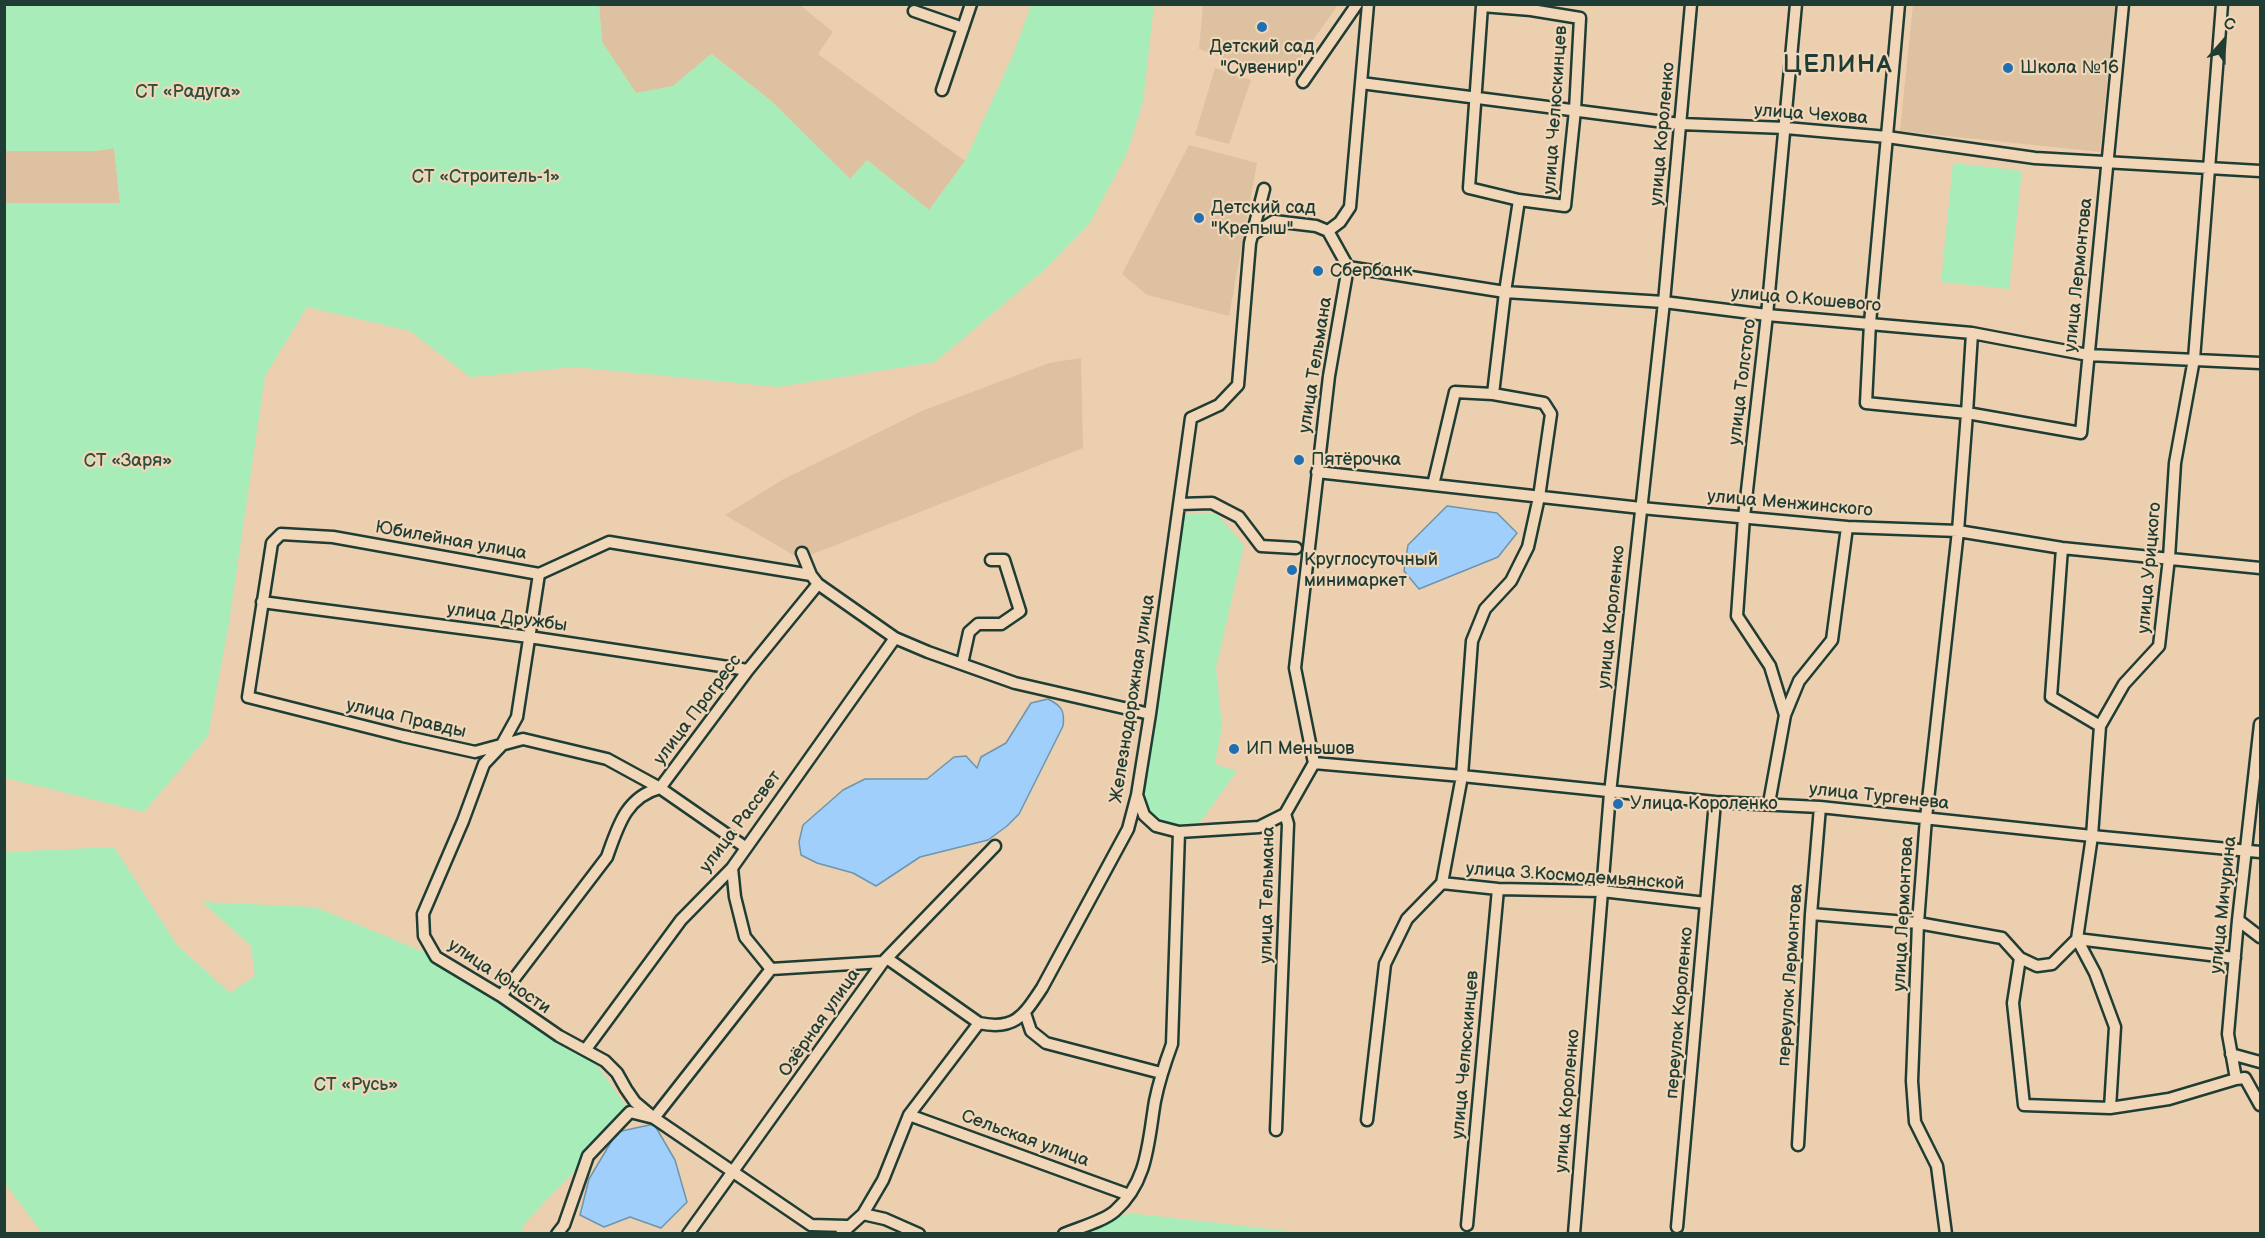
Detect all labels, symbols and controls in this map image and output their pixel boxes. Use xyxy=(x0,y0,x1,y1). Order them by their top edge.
north arrow xyxy=(2193,12,2253,72)
text: С xyxy=(2221,14,2238,35)
marker: Детский сад "Сувенир" xyxy=(1255,20,1269,34)
street label: улица Челюскинцев xyxy=(1539,25,1573,195)
place label: Детский сад "Сувенир" xyxy=(1210,36,1314,78)
district label: ЦЕЛИНА xyxy=(1783,52,1893,80)
place label: Школа №16 xyxy=(2020,57,2119,79)
street label: улица Короленко xyxy=(1646,61,1680,207)
marker: Школа №16 xyxy=(2001,61,2015,75)
park label: СТ «Радуга» xyxy=(135,81,241,103)
street label: улица Чехова xyxy=(1753,100,1869,130)
park label: СТ «Строитель-1» xyxy=(412,166,560,188)
place label: Детский сад "Крепыш" xyxy=(1211,197,1316,240)
street label: улица Лермонтова xyxy=(2060,197,2098,353)
marker: Детский сад "Крепыш" xyxy=(1192,211,1206,225)
place label: Сбербанк xyxy=(1330,260,1412,282)
marker: Сбербанк xyxy=(1311,264,1325,278)
street label: улица О.Кошевого xyxy=(1730,283,1882,317)
street label: улица Тельмана xyxy=(1295,295,1337,435)
street label: улица Толстого xyxy=(1725,318,1761,446)
place label: Пятёрочка xyxy=(1311,449,1401,471)
park label: СТ «Заря» xyxy=(84,450,172,472)
marker: Пятёрочка xyxy=(1292,453,1306,467)
street label: улица Менжинского xyxy=(1706,486,1874,522)
street label: улица Урицкого xyxy=(2133,501,2167,635)
street label: Юбилейная улица xyxy=(374,517,528,565)
street label: улица Короленко xyxy=(1594,544,1630,690)
place label: Круглосуточный минимаркет xyxy=(1304,549,1438,592)
marker: Круглосуточный минимаркет xyxy=(1285,563,1299,577)
street label: Железнодорожная улица xyxy=(1106,593,1160,805)
street label: улица Дружбы xyxy=(445,599,569,637)
street label: улица Прогресс xyxy=(649,651,747,769)
street label: улица Правды xyxy=(344,695,468,743)
place label: ИП Меньшов xyxy=(1246,738,1355,760)
marker: ИП Меньшов xyxy=(1227,742,1241,756)
street label: улица Рассвет xyxy=(696,767,786,877)
street label: улица Тургенева xyxy=(1808,779,1950,815)
place label: Улица Короленко xyxy=(1630,793,1778,815)
marker: Улица Короленко xyxy=(1611,797,1625,811)
street label: улица Тельмана xyxy=(1256,826,1280,964)
street label: улица Мичурина xyxy=(2206,835,2242,975)
street label: улица Лермонтова xyxy=(1889,836,1919,992)
street label: улица З.Космодемьянской xyxy=(1465,859,1685,895)
street label: переулок Лермонтова xyxy=(1774,883,1808,1067)
street label: переулок Короленко xyxy=(1662,926,1698,1100)
street label: улица Юности xyxy=(444,935,554,1019)
street label: Озёрная улица xyxy=(775,965,865,1081)
street label: улица Челюскинцев xyxy=(1448,970,1484,1140)
street label: улица Короленко xyxy=(1551,1028,1585,1174)
park label: СТ «Русь» xyxy=(314,1074,398,1096)
street label: Сельская улица xyxy=(958,1106,1092,1172)

